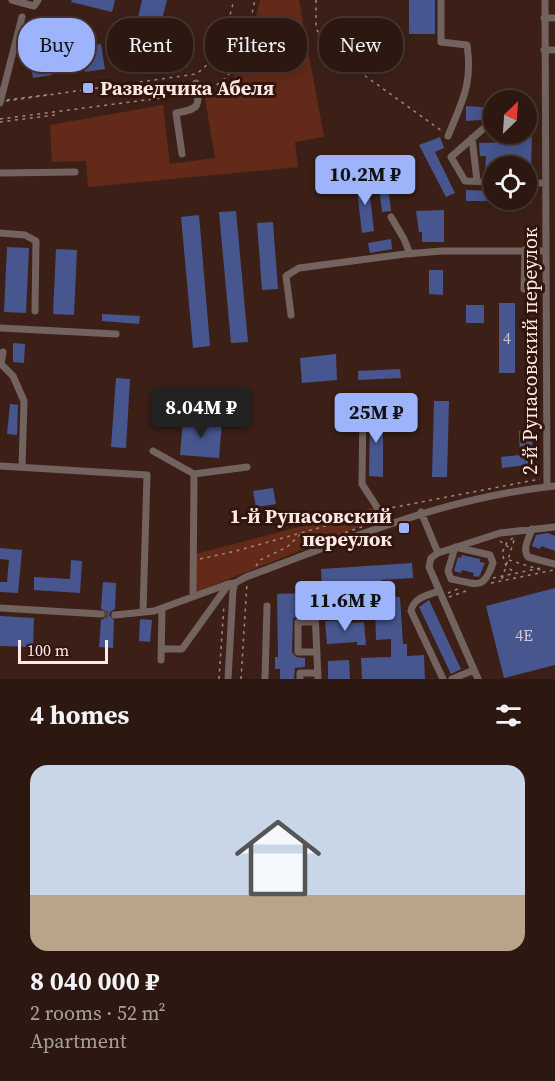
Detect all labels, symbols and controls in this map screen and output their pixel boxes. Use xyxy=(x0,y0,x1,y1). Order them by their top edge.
chip: Buy xyxy=(18,18,95,72)
chip: Rent xyxy=(107,18,193,72)
chip: Filters xyxy=(205,18,307,72)
chip: New xyxy=(319,18,403,72)
place label: Разведчика Абеля xyxy=(100,74,274,102)
marker: Разведчика Абеля xyxy=(81,81,95,95)
north arrow xyxy=(483,90,537,144)
map controls xyxy=(483,90,537,210)
pin: 10.2M ₽ xyxy=(310,155,420,206)
button: locate xyxy=(483,156,537,210)
text: 10.2M ₽ xyxy=(329,160,401,188)
street label: 2-й Рупасовский переулок xyxy=(516,227,544,475)
house number: 4 xyxy=(503,327,511,349)
pin: 8.04M ₽ xyxy=(146,388,256,439)
text: 8.04M ₽ xyxy=(165,393,237,421)
pin: 25M ₽ xyxy=(334,393,418,444)
text: 25M ₽ xyxy=(349,398,403,426)
place label: 1-й Рупасовский переулок xyxy=(230,502,392,553)
marker: 1-й Рупасовский переулок xyxy=(397,521,411,535)
pin: 11.6M ₽ xyxy=(290,581,400,632)
text: 11.6M ₽ xyxy=(309,586,381,614)
house number: 4Е xyxy=(515,624,533,646)
scale bar xyxy=(18,637,108,664)
text: 100 m xyxy=(27,639,69,661)
text: 4 homes xyxy=(30,697,129,733)
icon: filters xyxy=(492,699,525,732)
icon: home xyxy=(224,804,332,912)
text: 8 040 000 ₽ xyxy=(30,963,159,999)
text: 2 rooms · 52 m² xyxy=(30,999,166,1027)
text: Apartment xyxy=(30,1027,127,1055)

